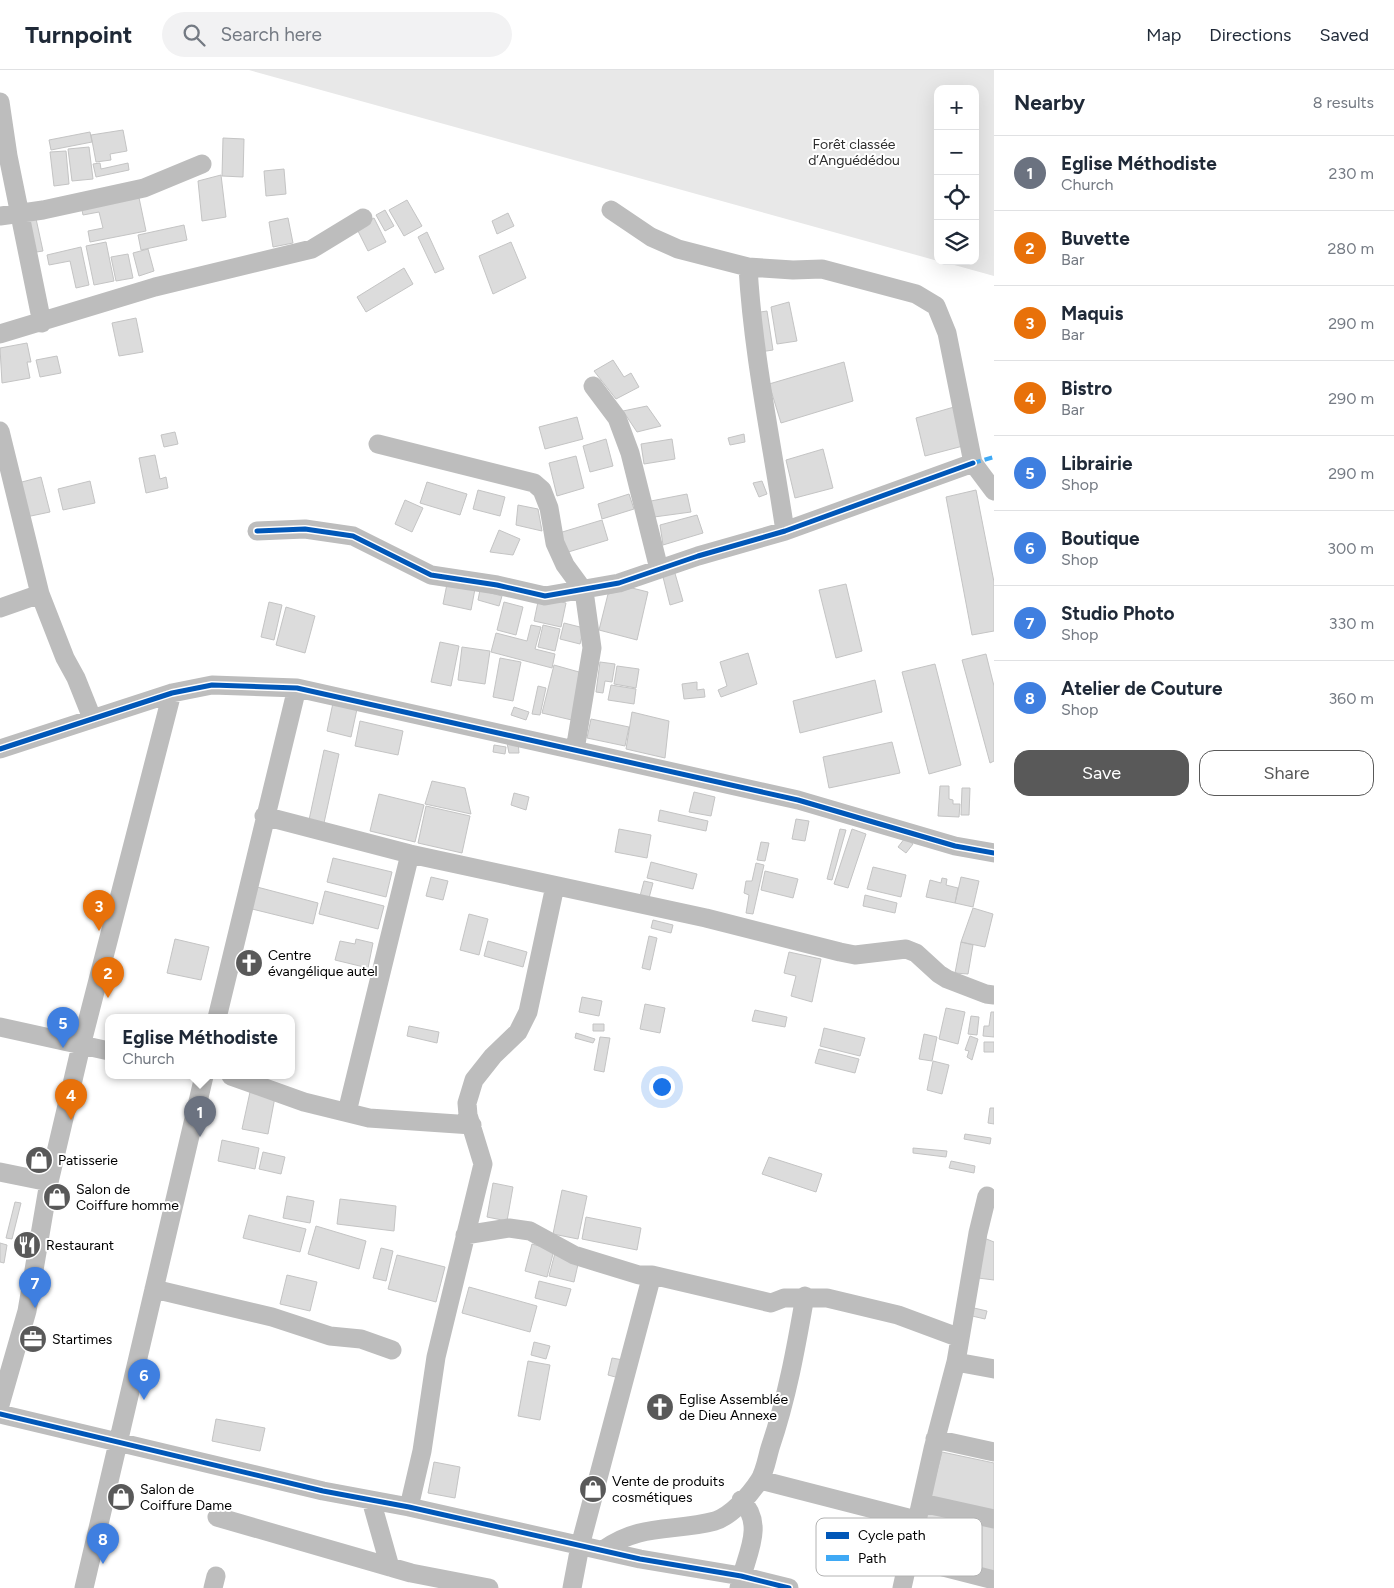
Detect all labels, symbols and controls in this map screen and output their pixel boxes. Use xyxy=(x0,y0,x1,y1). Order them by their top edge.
search box xyxy=(162,12,512,57)
text: Turnpoint xyxy=(25,20,132,49)
icon: search xyxy=(180,21,208,49)
text: Search here xyxy=(220,23,322,46)
text: Map xyxy=(1146,24,1181,46)
text: Directions xyxy=(1209,24,1291,46)
text: Saved xyxy=(1319,24,1369,46)
map controls xyxy=(934,85,979,265)
button: + xyxy=(934,85,979,130)
text: Nearby xyxy=(1014,90,1085,115)
text: 8 results xyxy=(1313,93,1374,112)
button: − xyxy=(934,130,979,175)
park label: Forêt classée d’Anguédédou xyxy=(808,136,900,169)
text: Eglise Méthodiste xyxy=(1061,152,1217,175)
text: 1 xyxy=(1027,164,1033,183)
text: 230 m xyxy=(1329,164,1374,183)
button: locate xyxy=(934,175,979,220)
text: Church xyxy=(1061,175,1113,194)
button: layers xyxy=(934,220,979,265)
text: Buvette xyxy=(1061,227,1130,250)
text: 2 xyxy=(1025,239,1035,258)
text: 280 m xyxy=(1327,239,1374,258)
text: Bar xyxy=(1061,250,1084,269)
text: Maquis xyxy=(1061,302,1123,325)
text: 3 xyxy=(1026,314,1034,333)
text: 290 m xyxy=(1328,314,1374,333)
text: Bar xyxy=(1061,325,1084,344)
text: Bistro xyxy=(1061,377,1112,400)
text: 4 xyxy=(1025,389,1035,408)
text: 290 m xyxy=(1328,389,1374,408)
text: Bar xyxy=(1061,400,1084,419)
text: Librairie xyxy=(1061,452,1133,475)
text: 5 xyxy=(1025,464,1035,483)
text: 290 m xyxy=(1328,464,1374,483)
text: Shop xyxy=(1061,475,1099,494)
text: Boutique xyxy=(1061,527,1140,550)
text: 6 xyxy=(1025,539,1035,558)
text: 300 m xyxy=(1327,539,1374,558)
text: Shop xyxy=(1061,550,1099,569)
text: Studio Photo xyxy=(1061,602,1175,625)
text: 7 xyxy=(1026,614,1034,633)
text: 330 m xyxy=(1329,614,1374,633)
text: Shop xyxy=(1061,625,1099,644)
text: Atelier de Couture xyxy=(1061,677,1223,700)
text: 8 xyxy=(1025,689,1035,708)
text: 360 m xyxy=(1328,689,1374,708)
text: Shop xyxy=(1061,700,1099,719)
button: Save xyxy=(1014,750,1189,796)
button: Share xyxy=(1199,750,1374,796)
pin: 3 xyxy=(83,890,115,931)
place label: Centre évangélique autel xyxy=(268,947,378,980)
church icon: Centre évangélique autel xyxy=(234,948,264,978)
pin: 2 xyxy=(92,957,124,998)
pin: 5 xyxy=(47,1007,79,1048)
popup xyxy=(105,1014,295,1079)
text: Eglise Méthodiste xyxy=(122,1026,278,1049)
text: Church xyxy=(122,1049,175,1068)
your location xyxy=(649,1074,675,1100)
pin: 4 xyxy=(55,1079,87,1120)
pin: 1 xyxy=(184,1096,216,1137)
shop icon: Patisserie xyxy=(24,1145,54,1175)
place label: Patisserie xyxy=(58,1152,118,1169)
place label: Salon de Coiffure homme xyxy=(76,1181,179,1214)
shop icon: Salon de Coiffure homme xyxy=(42,1182,72,1212)
restaurant icon: Restaurant xyxy=(12,1230,42,1260)
place label: Restaurant xyxy=(46,1237,114,1254)
pin: 7 xyxy=(19,1267,51,1308)
office icon: Startimes xyxy=(18,1324,48,1354)
place label: Startimes xyxy=(52,1331,112,1348)
pin: 6 xyxy=(128,1359,160,1400)
place label: Eglise Assemblée de Dieu Annexe xyxy=(679,1391,788,1424)
church icon: Eglise Assemblée de Dieu Annexe xyxy=(645,1392,675,1422)
place label: Vente de produits cosmétiques xyxy=(612,1473,724,1506)
shop icon: Vente de produits cosmétiques xyxy=(578,1474,608,1504)
place label: Salon de Coiffure Dame xyxy=(140,1481,232,1514)
shop icon: Salon de Coiffure Dame xyxy=(106,1482,136,1512)
legend xyxy=(816,1518,982,1576)
pin: 8 xyxy=(87,1523,119,1564)
text: Cycle path xyxy=(858,1527,926,1544)
text: Path xyxy=(858,1550,886,1567)

